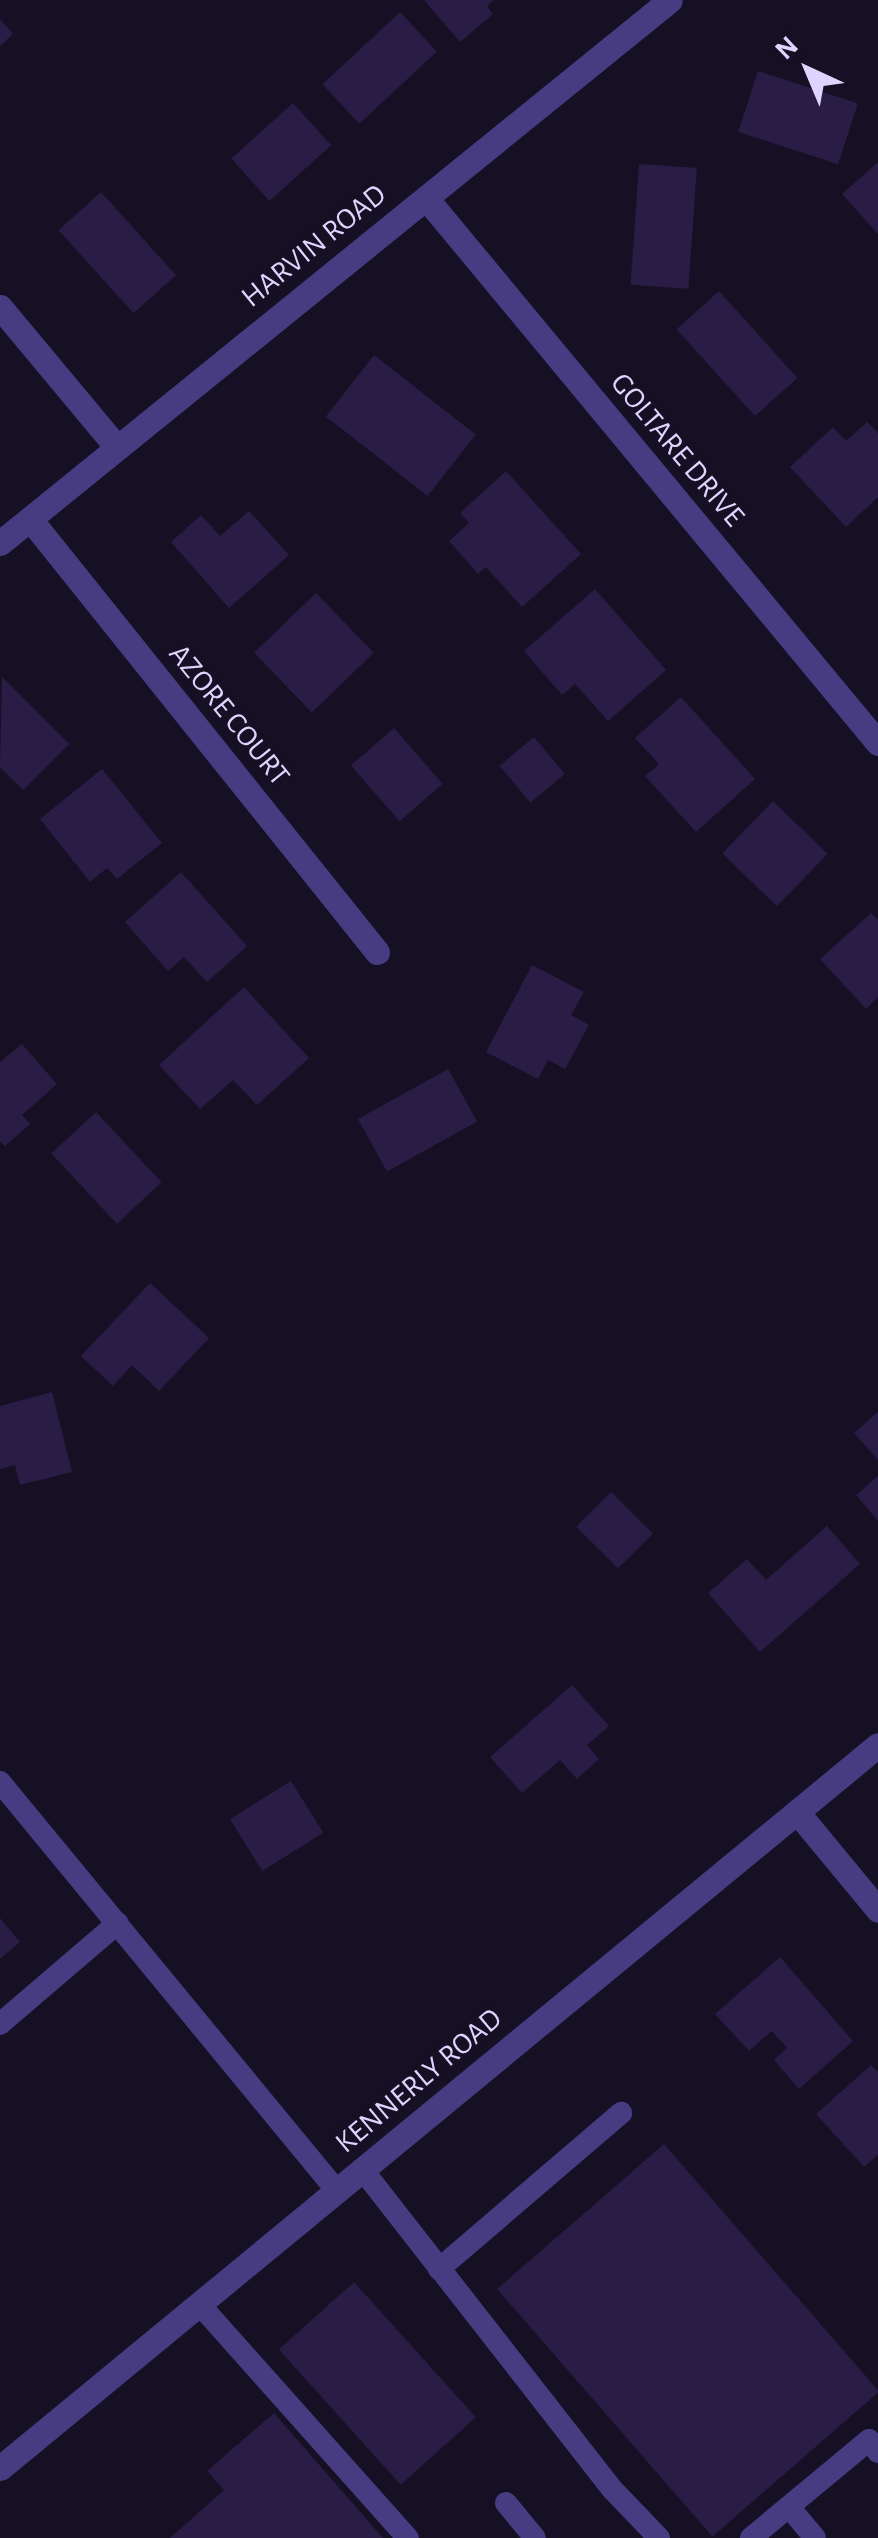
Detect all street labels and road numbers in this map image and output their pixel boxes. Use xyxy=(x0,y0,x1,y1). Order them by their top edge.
street label: HARVIN ROAD xyxy=(234,177,394,315)
street label: GOLTARE DRIVE xyxy=(602,366,752,534)
street label: AZORE COURT xyxy=(161,637,297,793)
street label: KENNERLY ROAD xyxy=(328,2001,510,2161)

